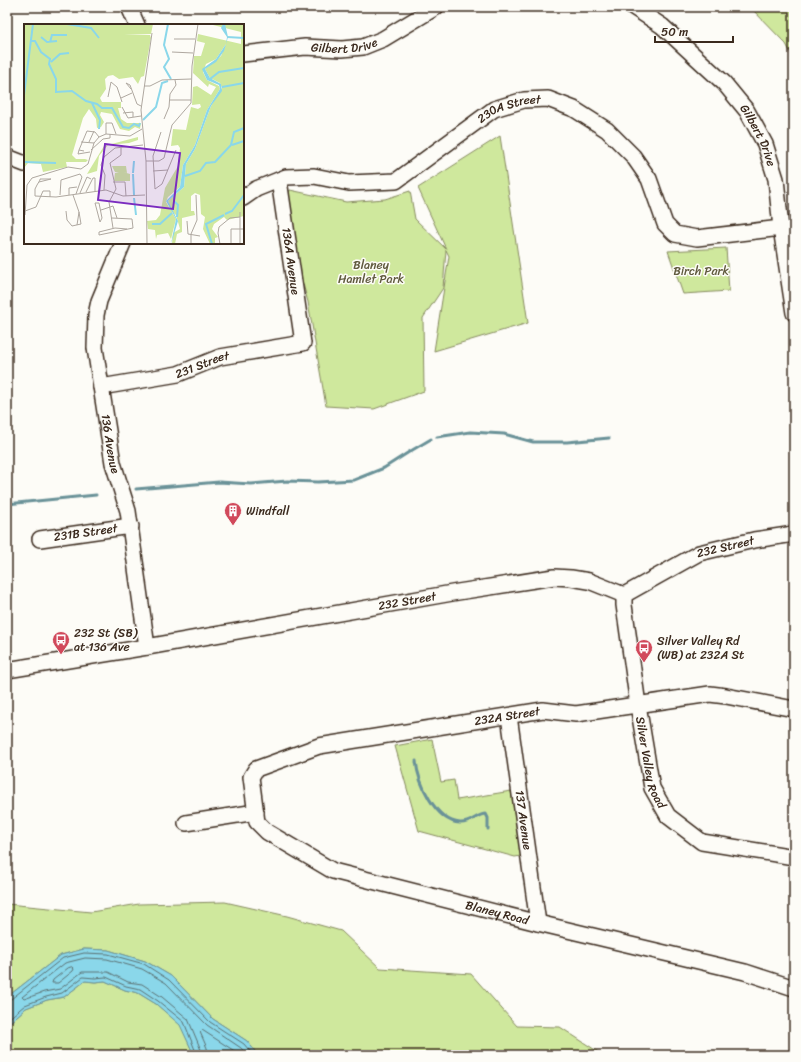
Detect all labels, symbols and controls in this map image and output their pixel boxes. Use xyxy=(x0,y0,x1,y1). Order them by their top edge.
scale bar xyxy=(655,18,733,44)
text: 50 m xyxy=(661,21,688,43)
inset map xyxy=(24,24,244,244)
street label: Gilbert Drive xyxy=(310,31,381,60)
street label: 230A Street xyxy=(472,88,542,129)
street label: Gilbert Drive xyxy=(734,99,782,169)
street label: 136A Avenue xyxy=(275,226,307,296)
park label: Blaney Hamlet Park xyxy=(338,254,405,290)
park label: Birch Park xyxy=(673,260,729,282)
street label: 231 Street xyxy=(172,344,232,385)
street label: 136 Avenue xyxy=(94,412,127,477)
place label: Windfall xyxy=(246,500,290,522)
building icon: Windfall xyxy=(223,501,243,526)
street label: 231B Street xyxy=(52,517,120,548)
street label: 232 Street xyxy=(694,529,757,564)
street label: 232 Street xyxy=(376,585,439,617)
place label: 232 St (SB) at 136 Ave xyxy=(74,622,138,658)
bus stop icon: 232 St (SB) at 136 Ave xyxy=(51,630,71,655)
place label: Silver Valley Rd (WB) at 232A St xyxy=(657,630,744,666)
bus stop icon: Silver Valley Rd (WB) at 232A St xyxy=(634,638,654,663)
street label: 232A Street xyxy=(473,700,543,732)
street label: Silver Valley Road xyxy=(629,715,673,814)
street label: 137 Avenue xyxy=(509,789,539,851)
street label: Blaney Road xyxy=(463,894,533,932)

